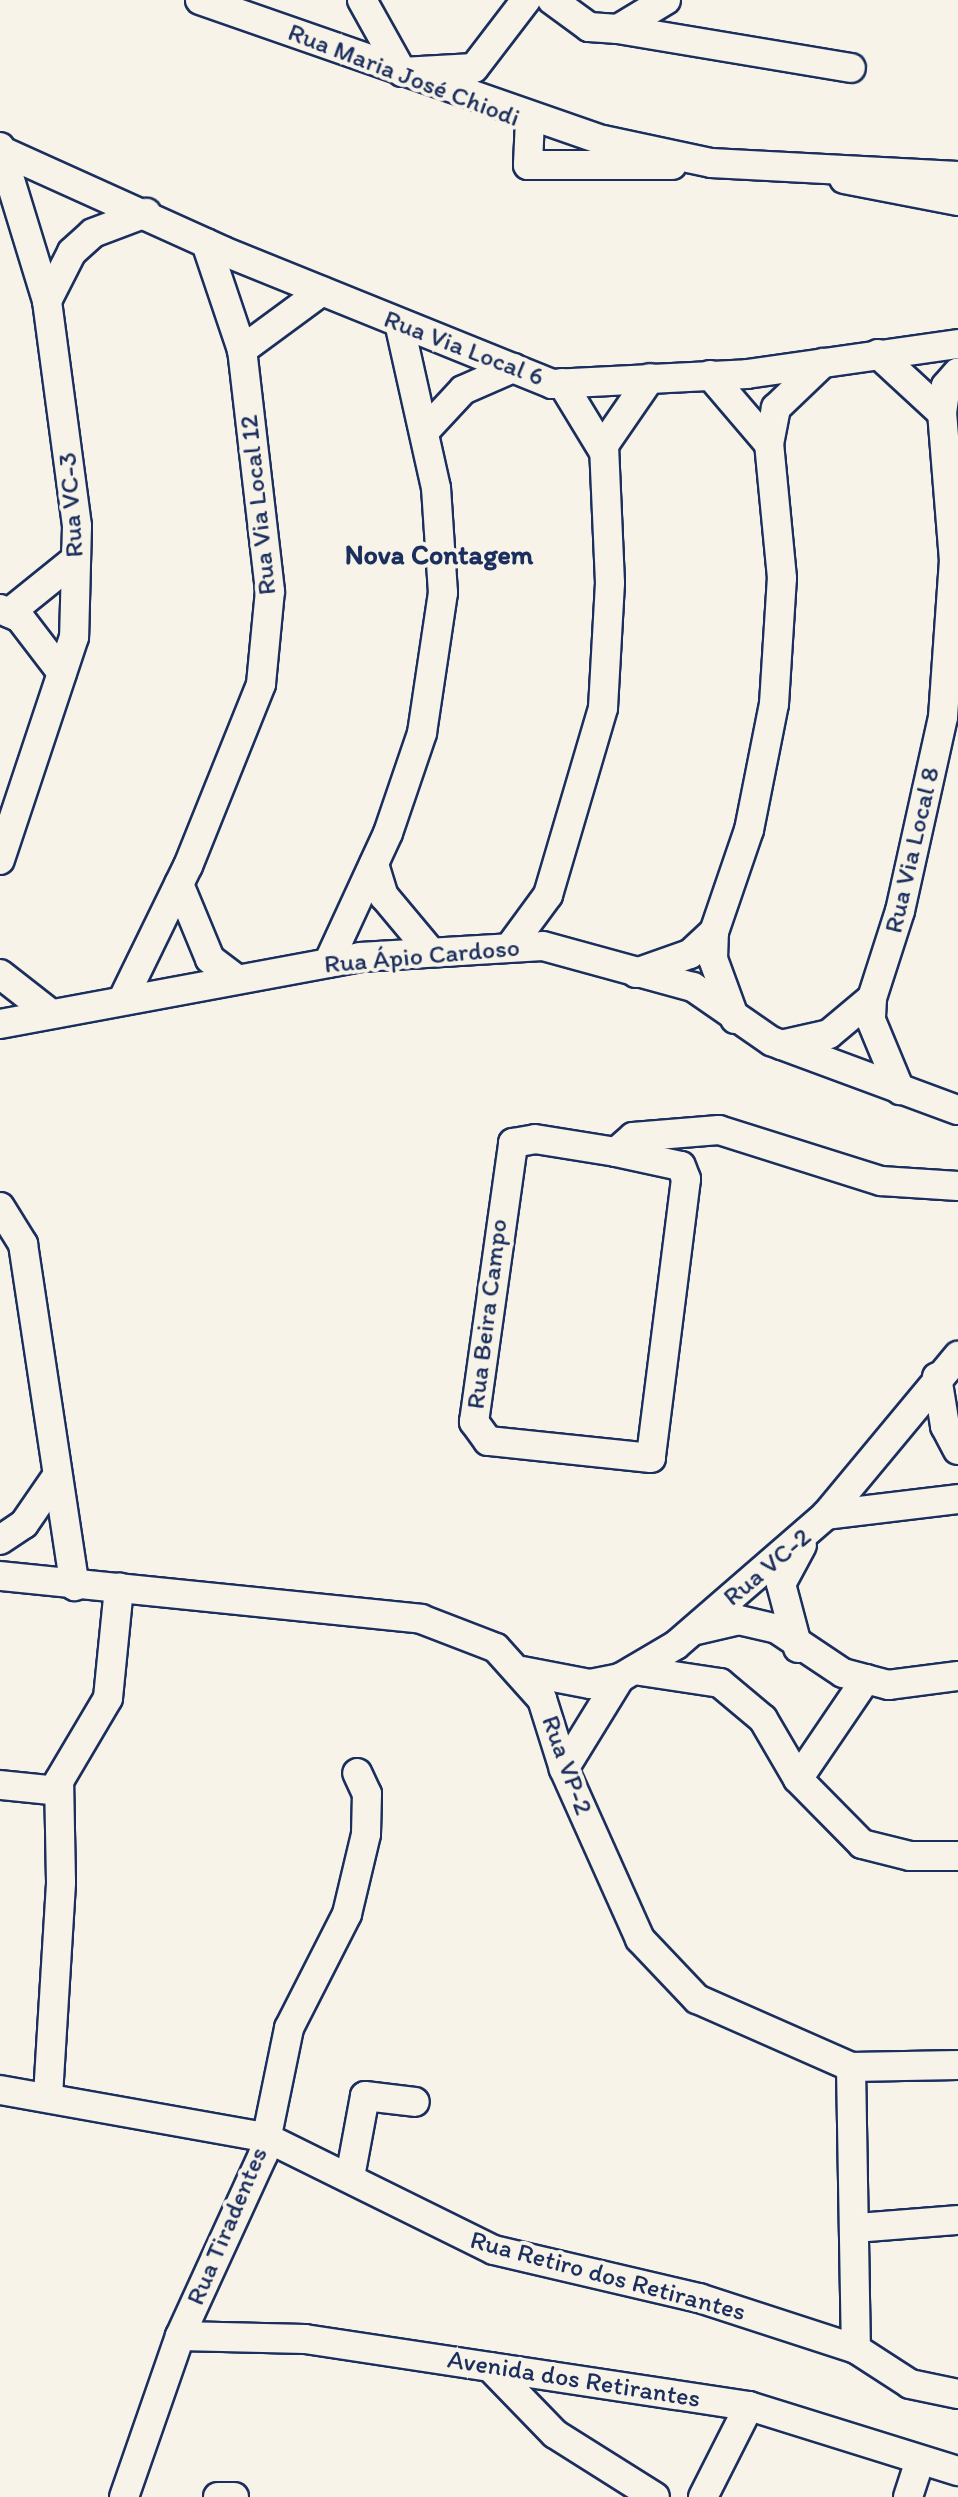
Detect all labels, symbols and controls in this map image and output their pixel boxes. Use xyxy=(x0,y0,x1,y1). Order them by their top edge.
street label: Rua Maria José Chiodi xyxy=(284,16,524,134)
street label: Rua Via Local 6 xyxy=(380,303,548,393)
street label: Rua Via Local 12 xyxy=(233,414,283,596)
street label: Rua VC-3 xyxy=(52,451,90,559)
district label: Nova Contagem xyxy=(344,537,534,571)
street label: Rua Via Local 8 xyxy=(878,765,946,935)
street label: Rua Ápio Cardoso xyxy=(322,932,522,980)
street label: Rua Beira Campo xyxy=(460,1217,514,1411)
street label: Rua VC-2 xyxy=(717,1521,817,1613)
street label: Rua VP-2 xyxy=(535,1711,599,1819)
street label: Rua Tiradentes xyxy=(180,2143,274,2309)
street label: Rua Retiro dos Retirantes xyxy=(467,2224,749,2328)
street label: Avenida dos Retirantes xyxy=(445,2344,703,2414)

